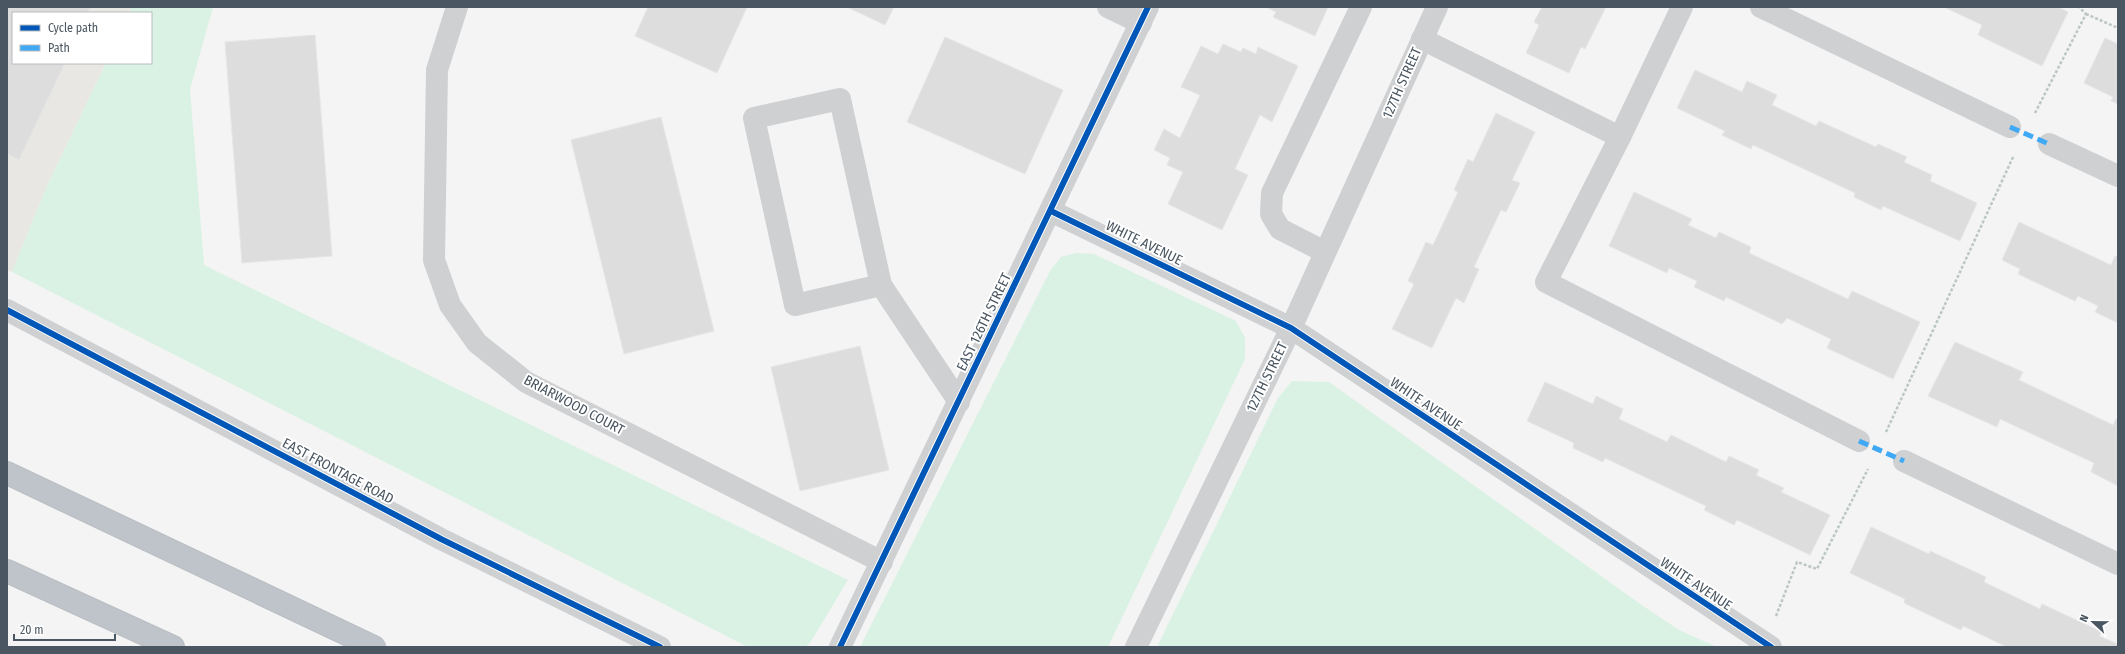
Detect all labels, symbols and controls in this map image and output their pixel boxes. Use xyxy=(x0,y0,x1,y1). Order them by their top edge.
legend xyxy=(12,12,152,64)
text: Cycle path xyxy=(48,21,98,35)
text: Path xyxy=(48,41,70,55)
street label: 127TH STREET xyxy=(1379,44,1425,121)
street label: WHITE AVENUE xyxy=(1103,217,1185,269)
street label: EAST 126TH STREET xyxy=(953,270,1015,374)
street label: 127TH STREET xyxy=(1243,339,1291,415)
street label: BRIARWOOD COURT xyxy=(521,371,628,439)
street label: WHITE AVENUE xyxy=(1387,374,1466,435)
street label: EAST FRONTAGE ROAD xyxy=(279,434,397,508)
street label: WHITE AVENUE xyxy=(1657,554,1736,615)
north arrow xyxy=(2073,602,2113,642)
text: N xyxy=(2077,613,2091,624)
scale bar xyxy=(14,616,115,642)
text: 20 m xyxy=(20,623,44,637)

